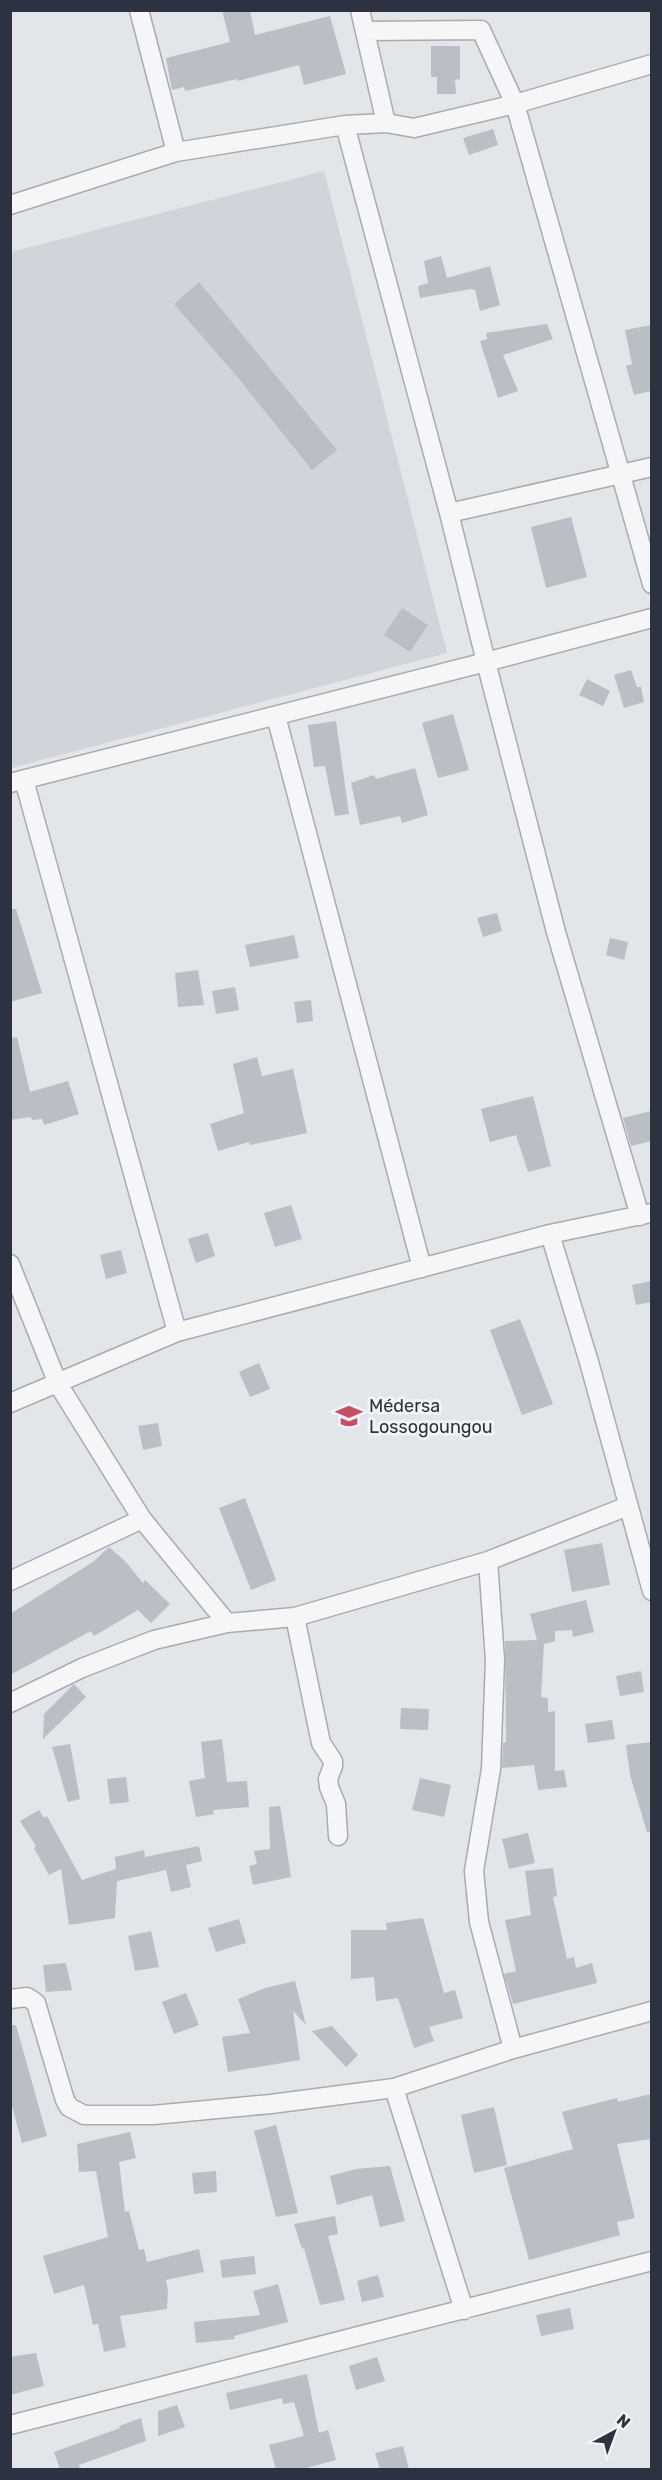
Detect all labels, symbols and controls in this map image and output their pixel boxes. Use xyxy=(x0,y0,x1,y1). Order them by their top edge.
place label: Médersa Lossogoungou xyxy=(369,1395,493,1438)
school or university icon: Médersa Lossogoungou xyxy=(334,1401,364,1431)
north arrow xyxy=(584,2402,644,2462)
text: N xyxy=(613,2410,634,2432)

